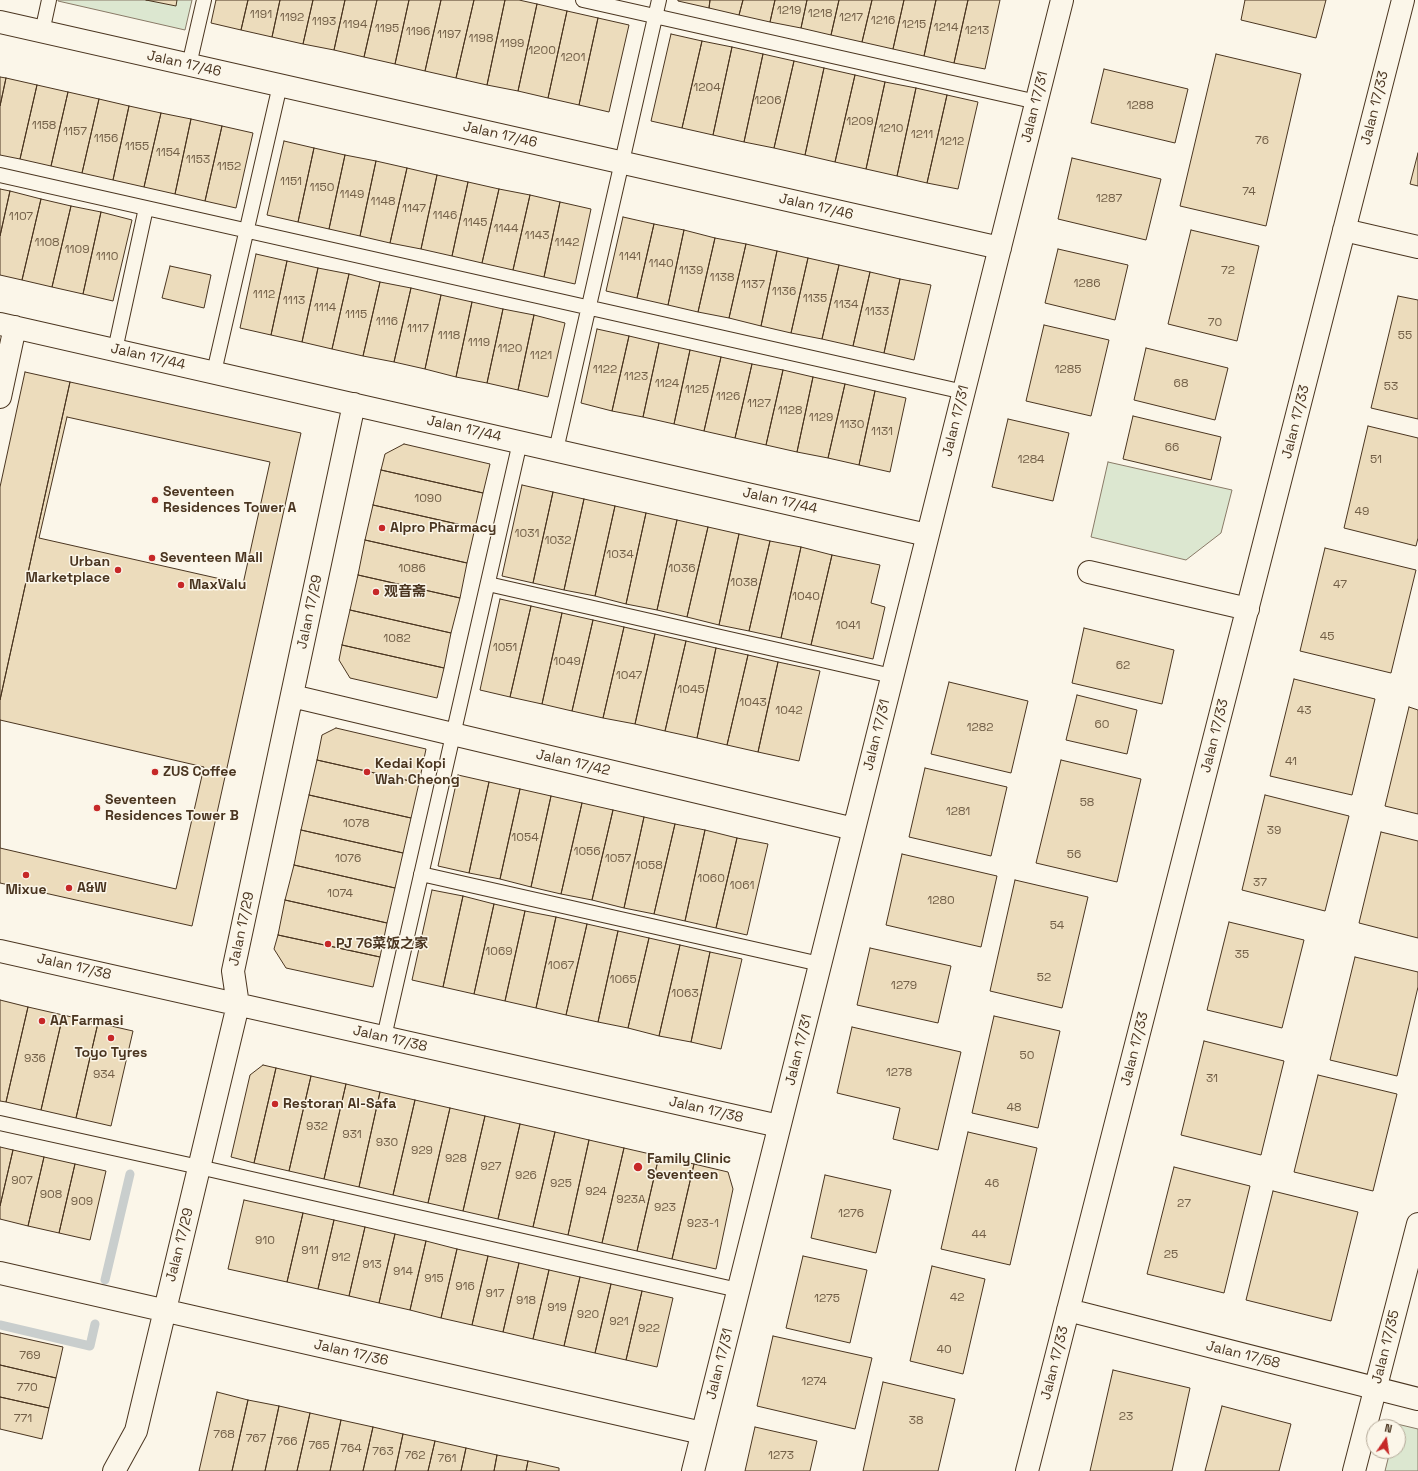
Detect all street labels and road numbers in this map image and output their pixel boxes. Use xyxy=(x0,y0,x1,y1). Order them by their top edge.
street label: Jalan 17/46 xyxy=(145,47,223,81)
street label: Jalan 17/33 xyxy=(1358,69,1392,147)
street label: Jalan 17/31 xyxy=(1018,70,1052,144)
street label: Jalan 17/46 xyxy=(461,118,539,152)
street label: Jalan 17/46 xyxy=(777,190,855,224)
street label: Jalan 17/44 xyxy=(109,340,187,374)
street label: Jalan 17/33 xyxy=(1279,383,1313,461)
street label: Jalan 17/31 xyxy=(939,384,973,458)
street label: Jalan 17/44 xyxy=(425,412,503,446)
street label: Jalan 17/44 xyxy=(741,484,819,518)
street label: Jalan 17/29 xyxy=(294,573,326,651)
street label: Jalan 17/33 xyxy=(1198,697,1232,775)
street label: Jalan 17/31 xyxy=(860,698,894,772)
street label: Jalan 17/42 xyxy=(534,746,612,780)
street label: Jalan 17/29 xyxy=(226,890,258,968)
street label: Jalan 17/38 xyxy=(35,950,113,984)
street label: Jalan 17/33 xyxy=(1118,1010,1152,1088)
street label: Jalan 17/31 xyxy=(782,1013,816,1087)
street label: Jalan 17/38 xyxy=(351,1022,429,1056)
street label: Jalan 17/38 xyxy=(667,1093,745,1127)
street label: Jalan 17/29 xyxy=(163,1206,197,1284)
street label: Jalan 17/35 xyxy=(1369,1308,1403,1386)
street label: Jalan 17/33 xyxy=(1038,1324,1072,1402)
street label: Jalan 17/31 xyxy=(703,1327,737,1401)
street label: Jalan 17/36 xyxy=(312,1336,390,1370)
street label: Jalan 17/58 xyxy=(1204,1338,1282,1372)

